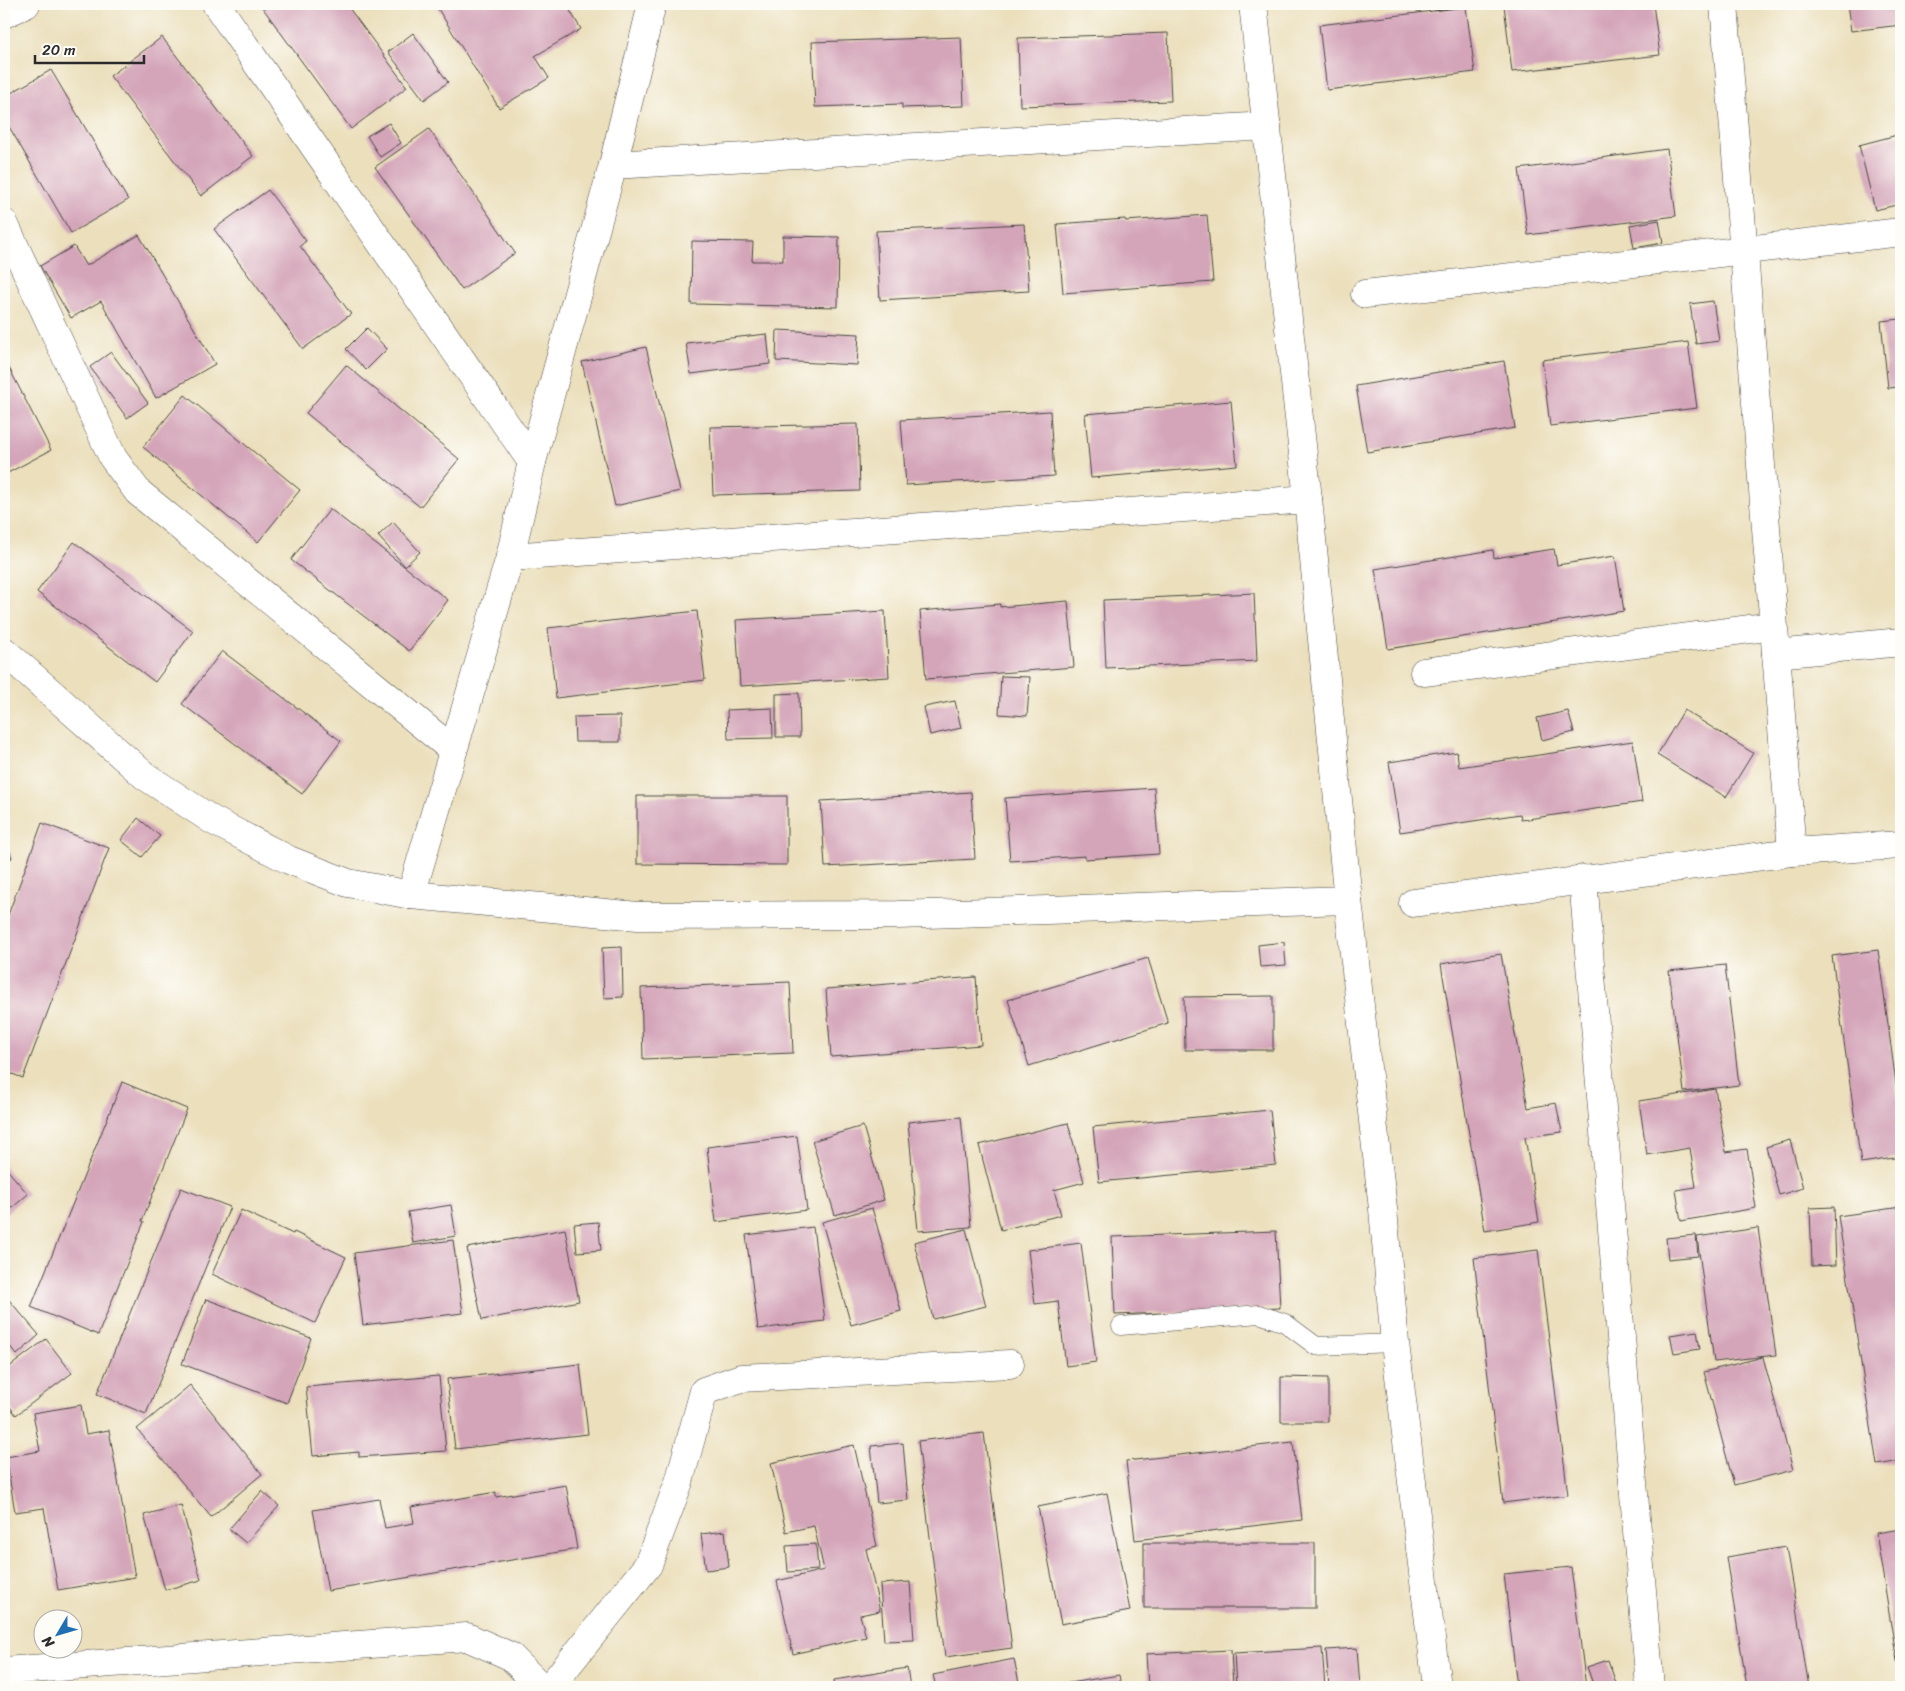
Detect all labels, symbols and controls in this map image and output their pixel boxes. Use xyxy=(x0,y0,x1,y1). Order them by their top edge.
scale bar xyxy=(35,32,144,64)
text: 20 m xyxy=(42,37,76,63)
north arrow xyxy=(32,1608,82,1658)
text: N xyxy=(35,1630,62,1654)

